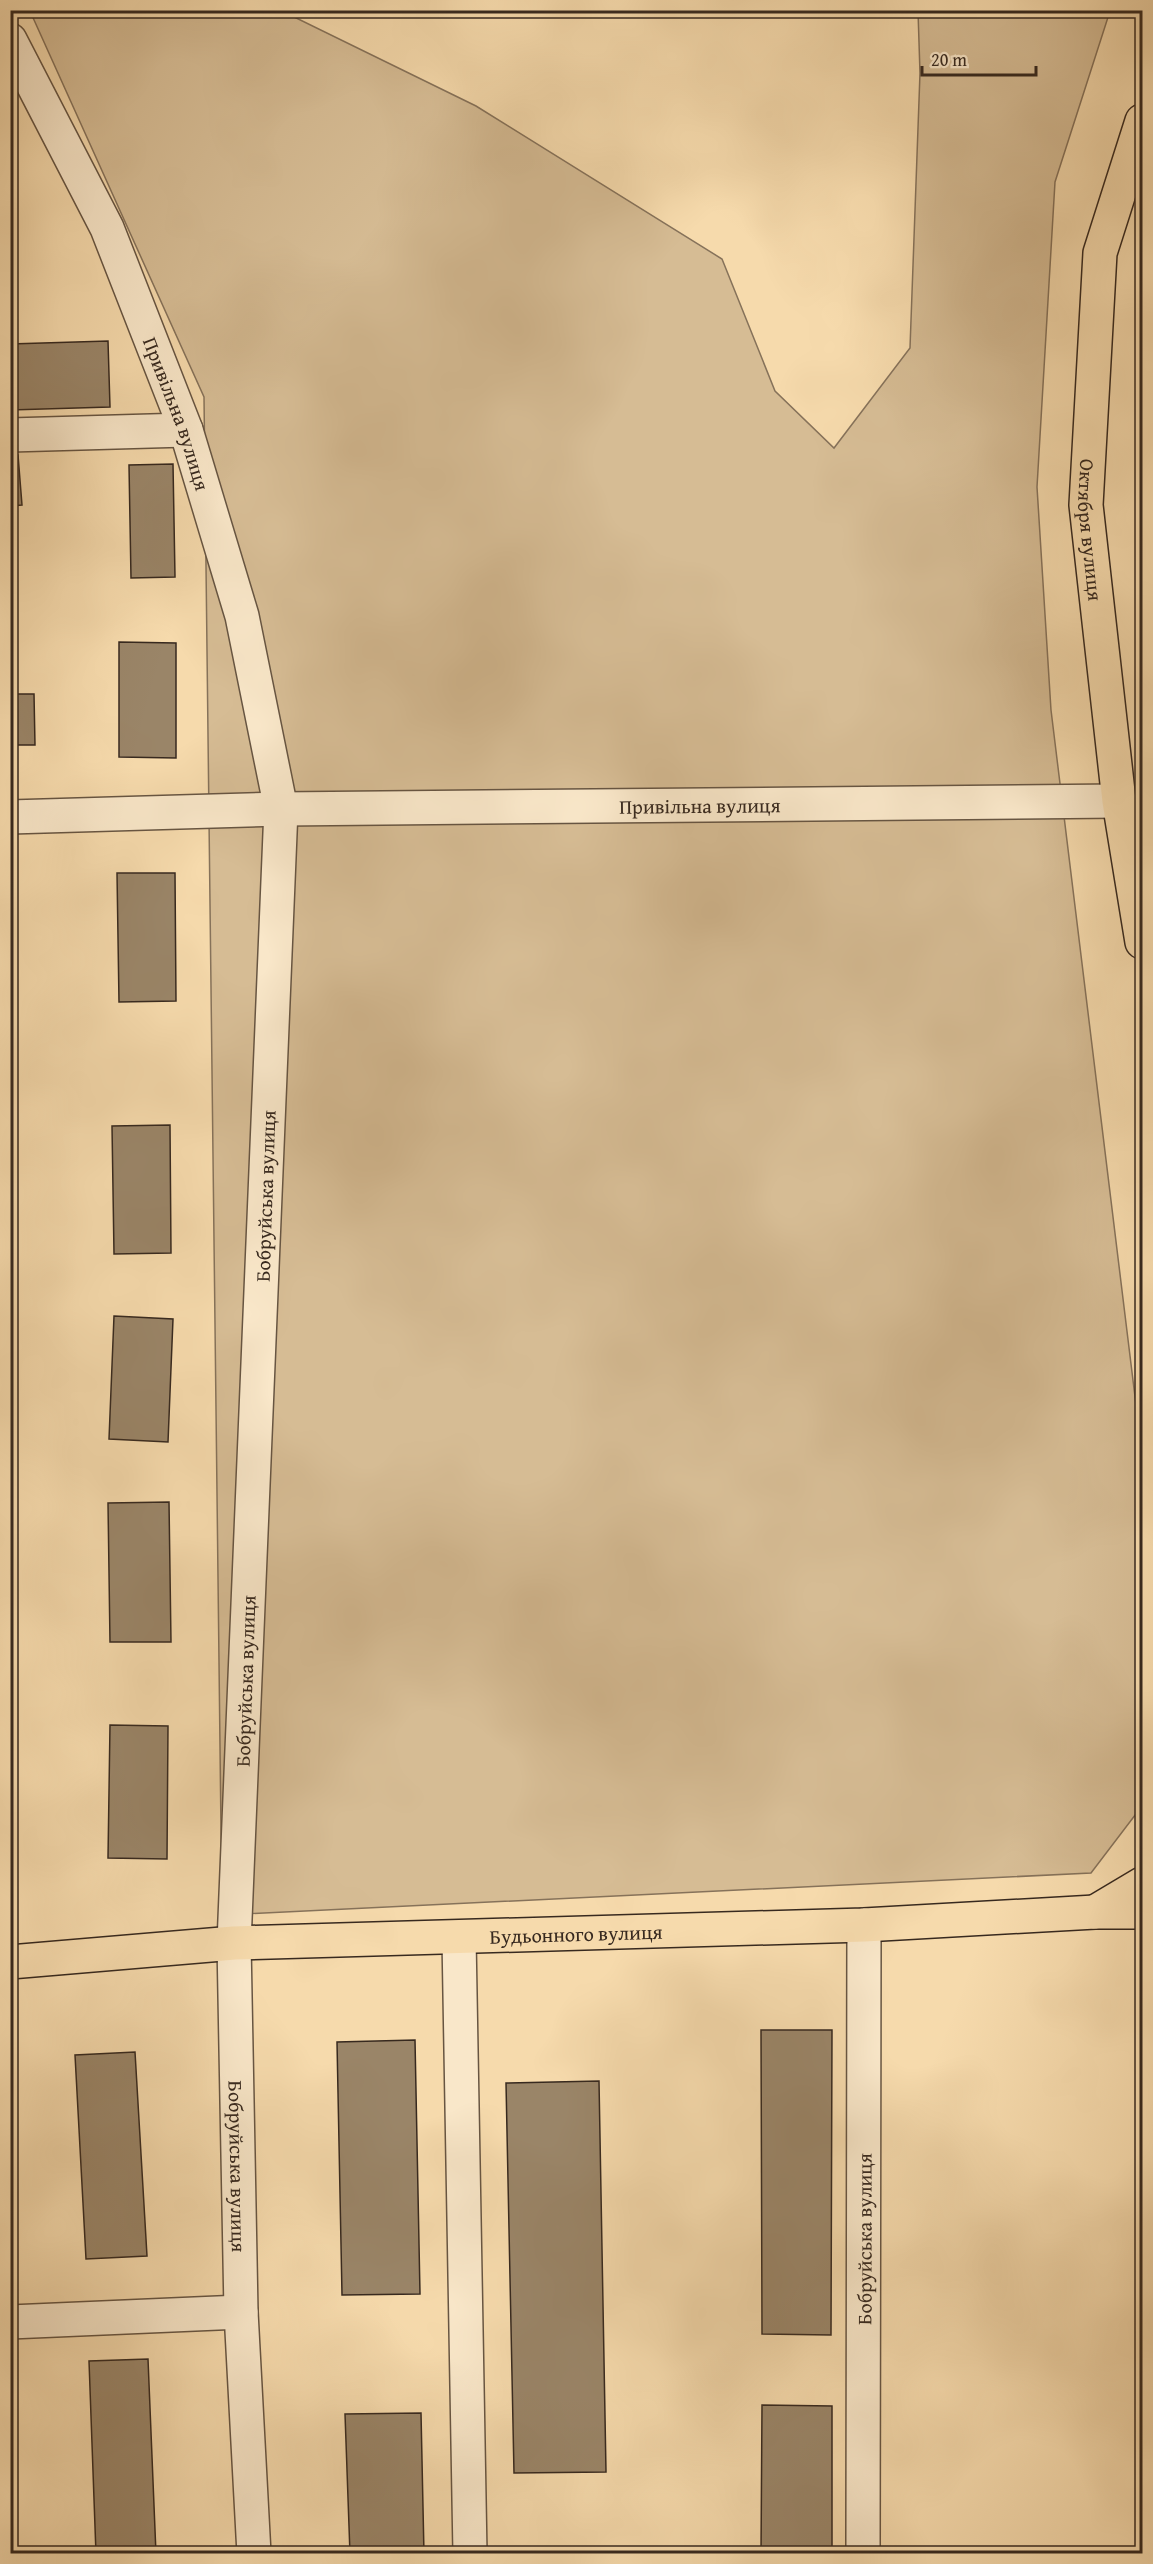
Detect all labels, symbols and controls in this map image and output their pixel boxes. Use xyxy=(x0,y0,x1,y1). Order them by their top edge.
scale bar xyxy=(922,39,1036,77)
text: 20 m xyxy=(931,46,967,73)
street label: Привільна вулиця xyxy=(136,332,218,494)
street label: Октября вулиця xyxy=(1071,458,1111,602)
street label: Привільна вулиця xyxy=(619,790,781,820)
street label: Бобруйська вулиця xyxy=(248,1110,282,1282)
street label: Бобруйська вулиця xyxy=(228,1595,262,1767)
street label: Будьонного вулиця xyxy=(489,1916,663,1950)
street label: Бобруйська вулиця xyxy=(222,2080,254,2253)
street label: Бобруйська вулиця xyxy=(849,2153,878,2325)

